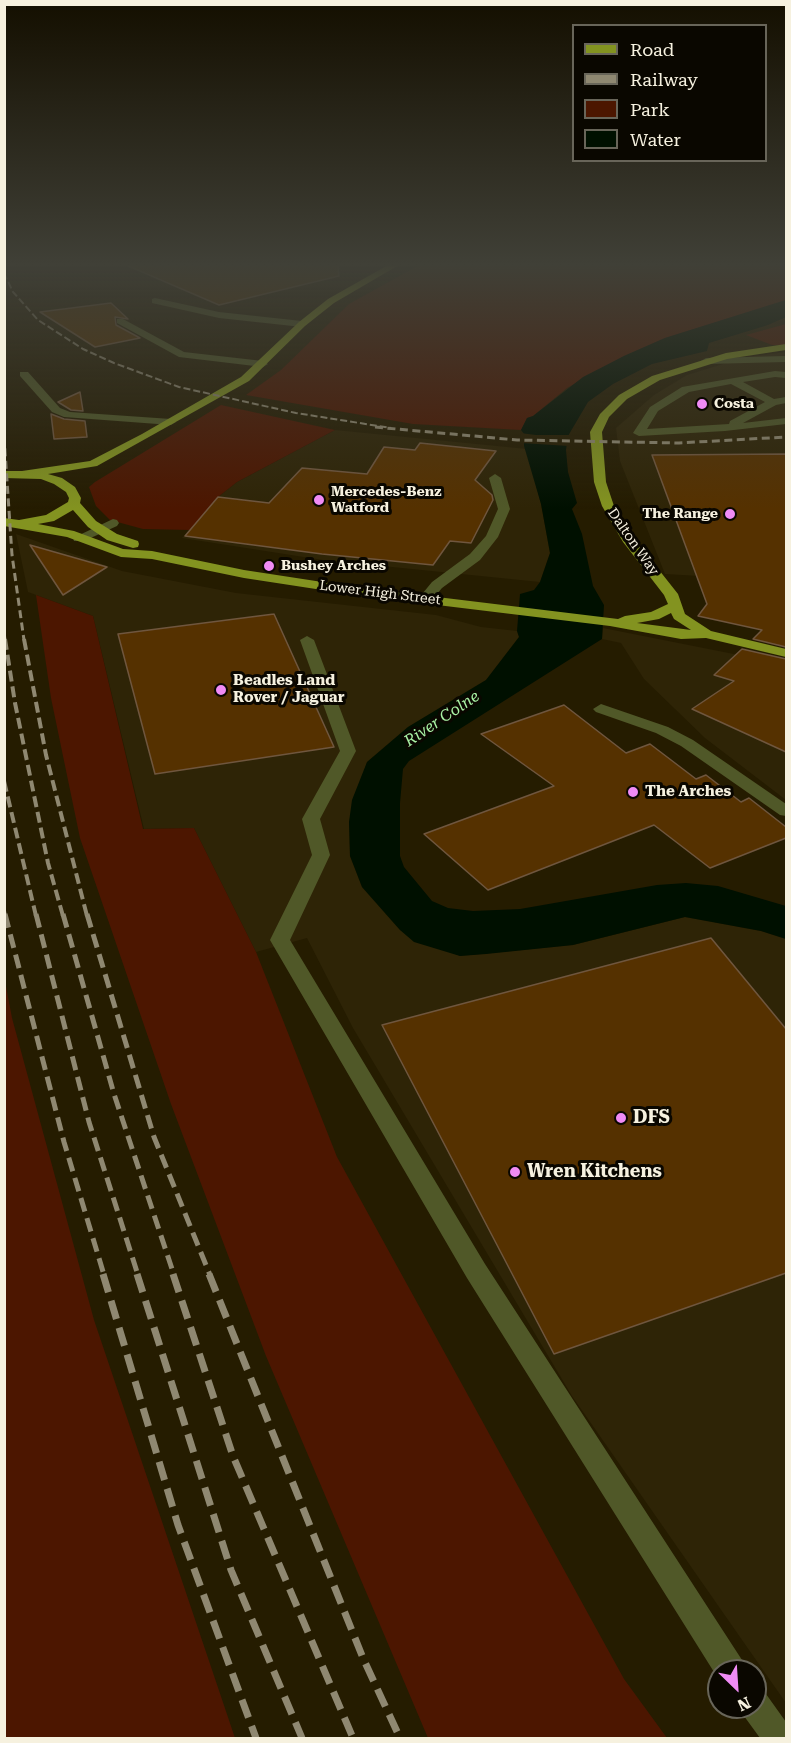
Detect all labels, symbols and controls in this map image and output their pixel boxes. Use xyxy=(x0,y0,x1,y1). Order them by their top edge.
legend xyxy=(572,24,767,162)
text: Road xyxy=(630,39,674,60)
text: Railway xyxy=(630,69,698,90)
text: Park xyxy=(630,99,670,120)
text: Water xyxy=(630,129,681,150)
place label: Costa xyxy=(714,396,754,412)
marker: Costa xyxy=(695,397,709,411)
place label: Mercedes-Benz Watford xyxy=(331,484,441,516)
marker: Mercedes-Benz Watford xyxy=(312,493,326,507)
street label: Dalton Way xyxy=(604,505,662,579)
place label: The Range xyxy=(642,506,718,522)
marker: The Range xyxy=(723,507,737,521)
place label: Bushey Arches xyxy=(281,558,386,574)
marker: Bushey Arches xyxy=(262,559,276,573)
street label: Lower High Street xyxy=(318,577,442,609)
place label: Beadles Land Rover / Jaguar xyxy=(233,672,344,707)
marker: Beadles Land Rover / Jaguar xyxy=(214,683,228,697)
water label: River Colne xyxy=(401,687,483,751)
place label: The Arches xyxy=(645,783,731,801)
marker: The Arches xyxy=(626,785,640,799)
place label: DFS xyxy=(633,1107,670,1129)
marker: DFS xyxy=(614,1111,628,1125)
place label: Wren Kitchens xyxy=(527,1161,662,1183)
marker: Wren Kitchens xyxy=(508,1165,522,1179)
north arrow xyxy=(707,1659,767,1719)
text: N xyxy=(734,1693,754,1715)

